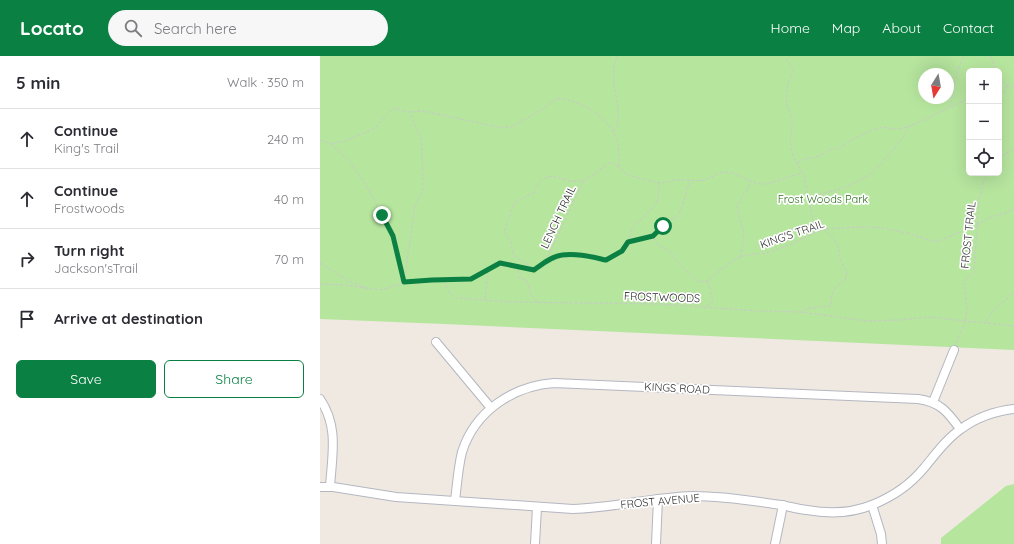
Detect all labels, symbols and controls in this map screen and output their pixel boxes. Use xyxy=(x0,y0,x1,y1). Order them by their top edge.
search box xyxy=(108,10,388,46)
text: Locato xyxy=(20,16,84,40)
icon: search xyxy=(122,17,144,39)
text: Search here xyxy=(154,19,237,38)
text: Home xyxy=(771,19,810,37)
text: Map xyxy=(832,19,860,37)
text: About xyxy=(882,19,921,37)
text: Contact xyxy=(943,19,994,37)
north arrow xyxy=(918,68,954,104)
map controls xyxy=(966,68,1002,176)
button: + xyxy=(966,68,1002,104)
text: 5 min xyxy=(16,72,60,93)
text: Walk · 350 m xyxy=(227,74,304,90)
button: − xyxy=(966,104,1002,140)
text: Continue xyxy=(54,121,118,140)
icon: ahead xyxy=(16,128,38,150)
text: 240 m xyxy=(267,131,304,147)
text: King's Trail xyxy=(54,140,119,156)
button: locate xyxy=(966,140,1002,176)
text: Continue xyxy=(54,181,118,200)
street label: LENCH TRAIL xyxy=(537,183,579,251)
icon: ahead xyxy=(16,188,38,210)
text: 40 m xyxy=(274,191,304,207)
park label: Frost Woods Park xyxy=(778,192,868,206)
text: Frostwoods xyxy=(54,200,124,216)
street label: FROST TRAIL xyxy=(958,201,979,269)
route end xyxy=(373,206,391,224)
street label: KING'S TRAIL xyxy=(758,216,826,252)
route start xyxy=(654,217,672,235)
text: Turn right xyxy=(54,241,125,260)
icon: right xyxy=(16,248,38,270)
text: 70 m xyxy=(274,251,304,267)
text: Jackson'sTrail xyxy=(54,260,138,276)
street label: FROSTWOODS xyxy=(624,289,700,305)
icon: arrive xyxy=(16,308,38,330)
text: Arrive at destination xyxy=(54,309,203,328)
button: Save xyxy=(16,360,156,398)
button: Share xyxy=(164,360,304,398)
street label: KINGS ROAD xyxy=(644,379,710,397)
street label: FROST AVENUE xyxy=(620,491,700,511)

